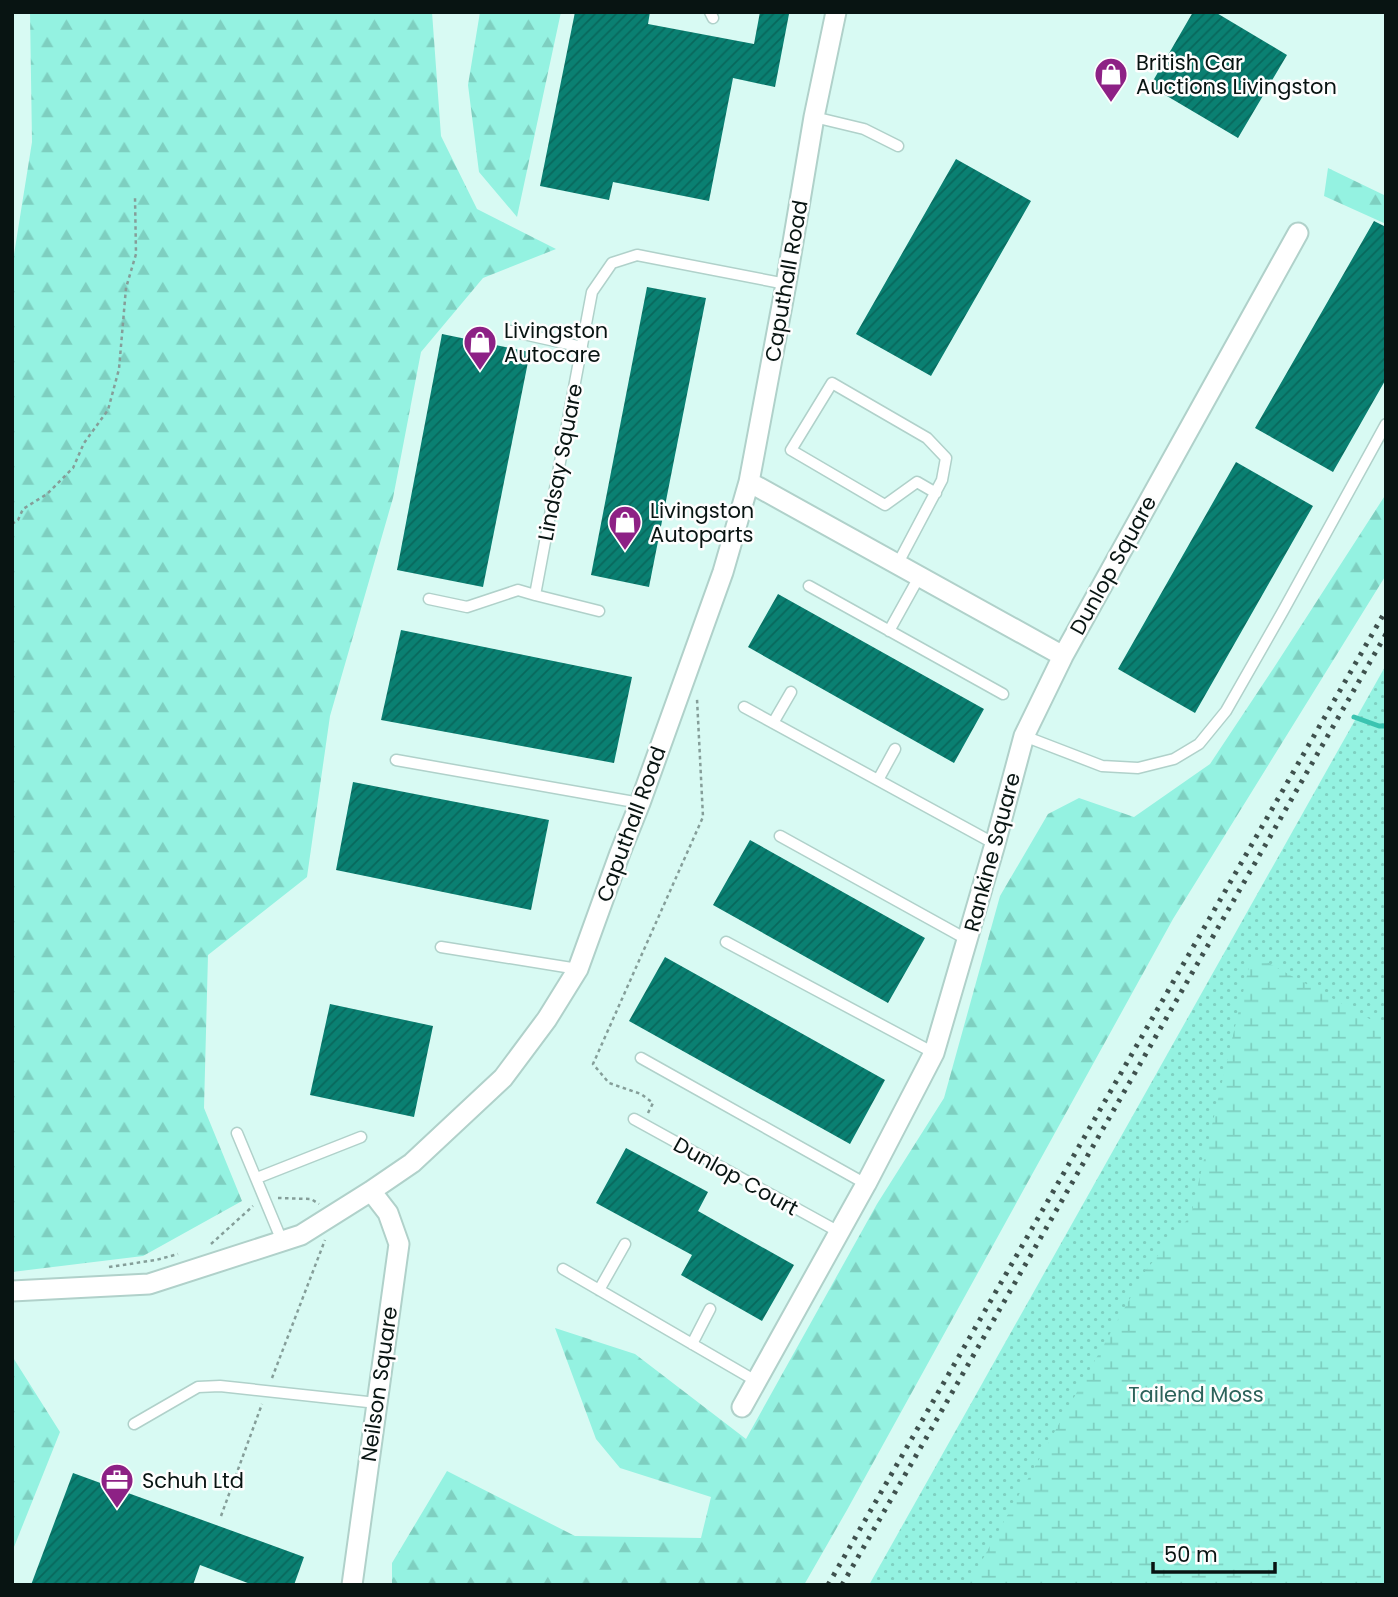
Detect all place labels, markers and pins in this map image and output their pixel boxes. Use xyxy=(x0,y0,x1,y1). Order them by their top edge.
place label: British Car Auctions Livingston xyxy=(1136,48,1337,101)
shop icon: British Car Auctions Livingston xyxy=(1092,55,1130,104)
place label: Livingston Autocare xyxy=(504,316,608,369)
shop icon: Livingston Autocare xyxy=(461,323,499,372)
place label: Livingston Autoparts xyxy=(650,496,754,549)
shop icon: Livingston Autoparts xyxy=(606,503,644,552)
office icon: Schuh Ltd xyxy=(98,1461,136,1510)
place label: Schuh Ltd xyxy=(142,1466,244,1495)

